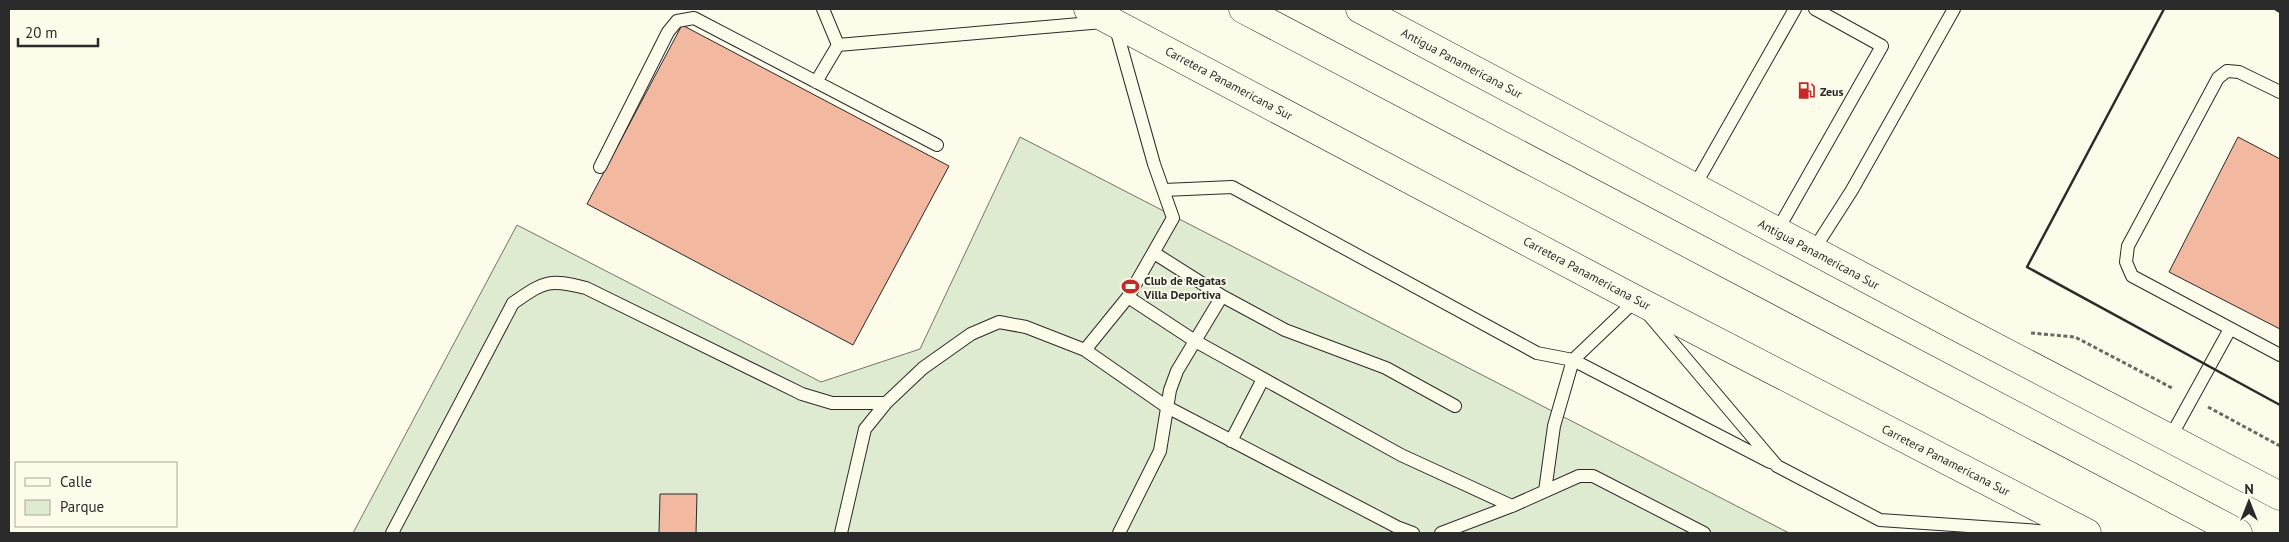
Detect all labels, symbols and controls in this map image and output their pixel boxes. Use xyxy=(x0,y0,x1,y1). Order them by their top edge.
scale bar xyxy=(18,15,98,47)
text: 20 m xyxy=(25,23,58,42)
street label: Antigua Panamericana Sur xyxy=(1399,25,1525,101)
street label: Carretera Panamericana Sur xyxy=(1163,43,1295,123)
fuel station icon: Zeus xyxy=(1796,81,1816,101)
place label: Zeus xyxy=(1820,84,1844,99)
street label: Antigua Panamericana Sur xyxy=(1756,216,1882,292)
street label: Carretera Panamericana Sur xyxy=(1521,233,1653,313)
place label: Club de Regatas Villa Deportiva xyxy=(1143,273,1226,302)
sports icon: Club de Regatas Villa Deportiva xyxy=(1120,277,1140,297)
street label: Carretera Panamericana Sur xyxy=(1879,421,2013,499)
legend xyxy=(15,462,178,527)
text: Calle xyxy=(60,472,92,491)
north arrow xyxy=(2224,477,2274,527)
text: N xyxy=(2244,480,2254,498)
text: Parque xyxy=(60,497,104,516)

